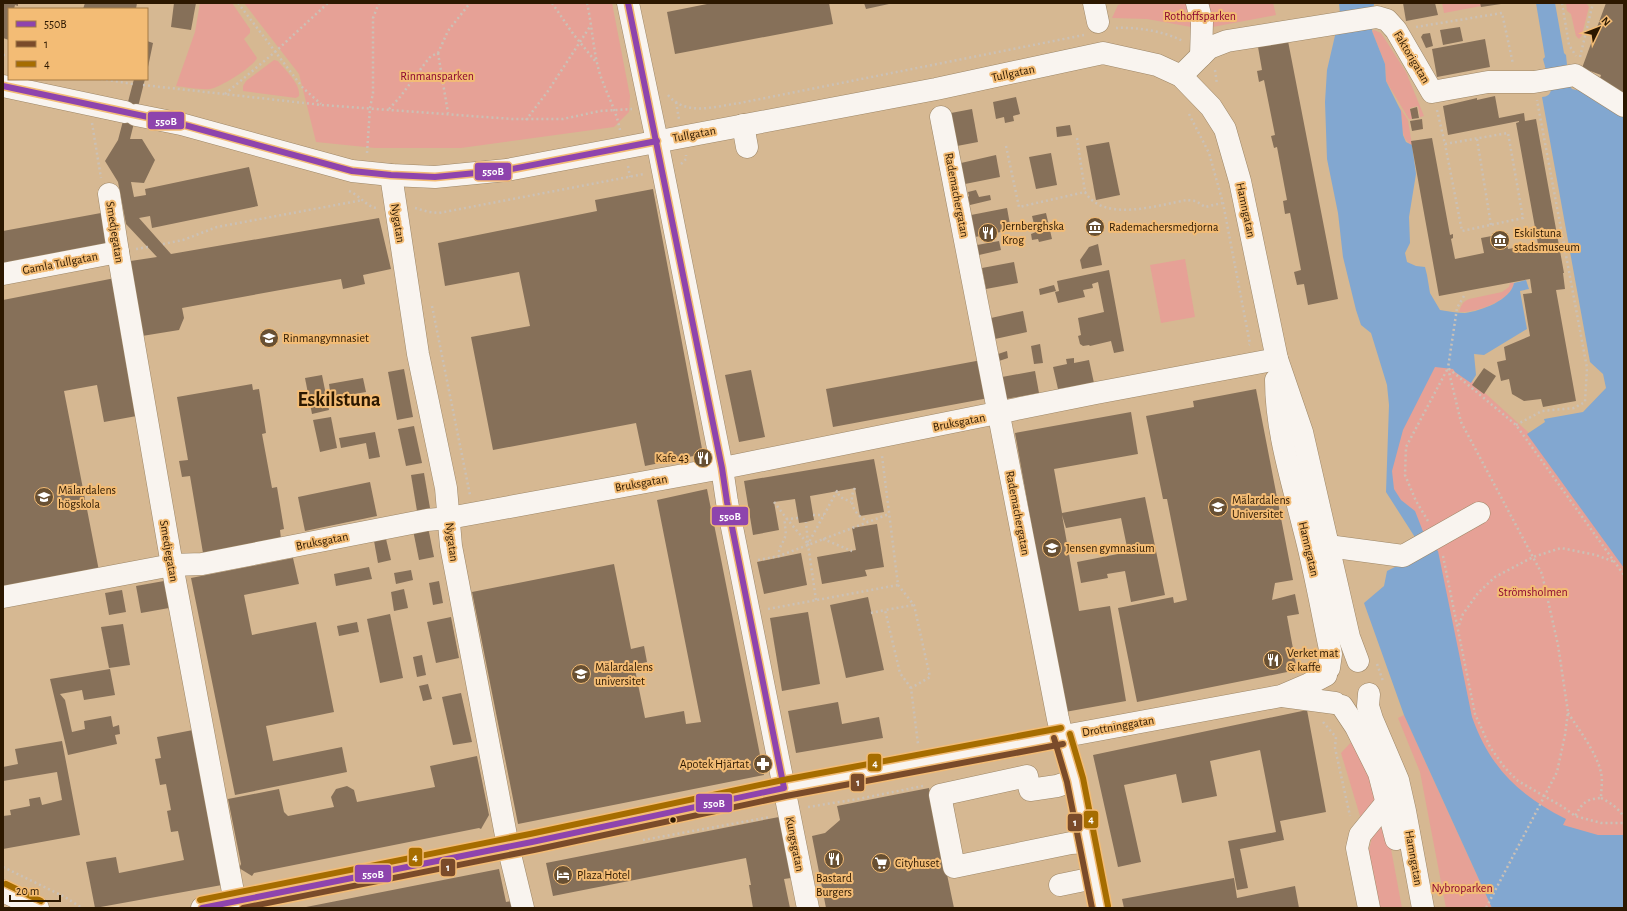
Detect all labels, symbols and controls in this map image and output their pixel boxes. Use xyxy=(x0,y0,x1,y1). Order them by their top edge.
legend xyxy=(8,8,148,80)
north arrow xyxy=(1579,8,1619,48)
park label: Rothoffsparken xyxy=(1164,10,1236,22)
text: N xyxy=(1599,15,1613,28)
text: 550B xyxy=(44,18,67,30)
street label: Faktorigatan xyxy=(1392,29,1432,85)
text: 1 xyxy=(44,38,48,50)
text: 4 xyxy=(44,58,50,70)
street label: Tullgatan xyxy=(990,63,1036,83)
park label: Rinmansparken xyxy=(400,70,474,82)
line badge: 550B xyxy=(147,111,185,130)
text: 550B xyxy=(155,116,177,127)
street label: Tullgatan xyxy=(671,124,717,144)
street label: Rademachergatan xyxy=(943,152,971,238)
line badge: 550B xyxy=(474,162,512,181)
text: 550B xyxy=(482,166,504,177)
street label: Hamngatan xyxy=(1234,181,1258,239)
street label: Smedjegatan xyxy=(103,200,126,264)
street label: Nygatan xyxy=(388,203,407,244)
museum icon: Rademachersmedjorna xyxy=(1084,216,1106,238)
place label: Jernberghska Krog xyxy=(1002,220,1064,246)
place label: Rademachersmedjorna xyxy=(1109,221,1219,234)
restaurant icon: Jernberghska Krog xyxy=(977,222,999,244)
place label: Eskilstuna stadsmuseum xyxy=(1514,227,1580,253)
museum icon: Eskilstuna stadsmuseum xyxy=(1489,229,1511,251)
street label: Gamla Tullgatan xyxy=(21,250,99,276)
school or university icon: Rinmangymnasiet xyxy=(258,327,280,349)
place label: Rinmangymnasiet xyxy=(283,332,369,345)
district label: Eskilstuna xyxy=(297,390,381,410)
street label: Bruksgatan xyxy=(932,411,986,433)
restaurant icon: Kafe 43 xyxy=(692,447,714,469)
place label: Kafe 43 xyxy=(655,452,689,464)
street label: Rademachergatan xyxy=(1004,470,1032,556)
street label: Bruksgatan xyxy=(614,472,668,494)
place label: Mälardalens högskola xyxy=(58,484,116,510)
school or university icon: Mälardalens högskola xyxy=(33,486,55,508)
place label: Mälardalens Universitet xyxy=(1232,494,1290,520)
school or university icon: Mälardalens Universitet xyxy=(1207,496,1229,518)
line badge: 550B xyxy=(711,506,749,526)
text: 550B xyxy=(719,511,741,522)
street label: Smedjegatan xyxy=(157,519,180,583)
street label: Hamngatan xyxy=(1297,520,1321,578)
street label: Nygatan xyxy=(443,522,460,562)
street label: Bruksgatan xyxy=(295,530,349,552)
school or university icon: Jensen gymnasium xyxy=(1041,537,1063,559)
place label: Jensen gymnasium xyxy=(1066,542,1154,555)
park label: Strömsholmen xyxy=(1498,586,1568,598)
place label: Verket mat & kaffe xyxy=(1287,647,1338,673)
restaurant icon: Verket mat & kaffe xyxy=(1262,649,1284,671)
place label: Mälardalens universitet xyxy=(595,661,653,687)
school or university icon: Mälardalens universitet xyxy=(570,663,592,685)
street label: Drottninggatan xyxy=(1081,714,1155,738)
pharmacy icon: Apotek Hjärtat xyxy=(752,753,774,775)
line badge: 4 xyxy=(867,753,882,772)
place label: Apotek Hjärtat xyxy=(680,758,749,771)
text: 4 xyxy=(872,758,878,769)
line badge: 1 xyxy=(850,773,865,792)
text: 1 xyxy=(856,777,860,788)
line badge: 550B xyxy=(695,793,733,813)
text: 550B xyxy=(703,798,725,809)
line badge: 4 xyxy=(1083,810,1099,829)
line badge: 1 xyxy=(1067,813,1083,832)
text: 4 xyxy=(1088,814,1094,825)
unlabelled marker xyxy=(668,815,678,825)
street label: Kungsgatan xyxy=(784,816,806,872)
text: 1 xyxy=(1073,817,1077,828)
street label: Hamngatan xyxy=(1403,830,1425,886)
line badge: 4 xyxy=(408,847,423,867)
restaurant icon: Bastard Burgers xyxy=(823,848,845,870)
text: 4 xyxy=(412,852,418,863)
supermarket icon: Cityhuset xyxy=(870,852,892,874)
place label: Cityhuset xyxy=(895,857,939,870)
line badge: 1 xyxy=(440,858,456,877)
text: 1 xyxy=(446,862,450,873)
line badge: 550B xyxy=(354,864,392,883)
hotel icon: Plaza Hotel xyxy=(552,864,574,886)
text: 550B xyxy=(362,869,384,880)
place label: Plaza Hotel xyxy=(577,869,630,881)
place label: Bastard Burgers xyxy=(816,872,852,898)
scale bar xyxy=(10,877,60,903)
park label: Nybroparken xyxy=(1431,882,1493,895)
text: 20 m xyxy=(16,885,39,897)

